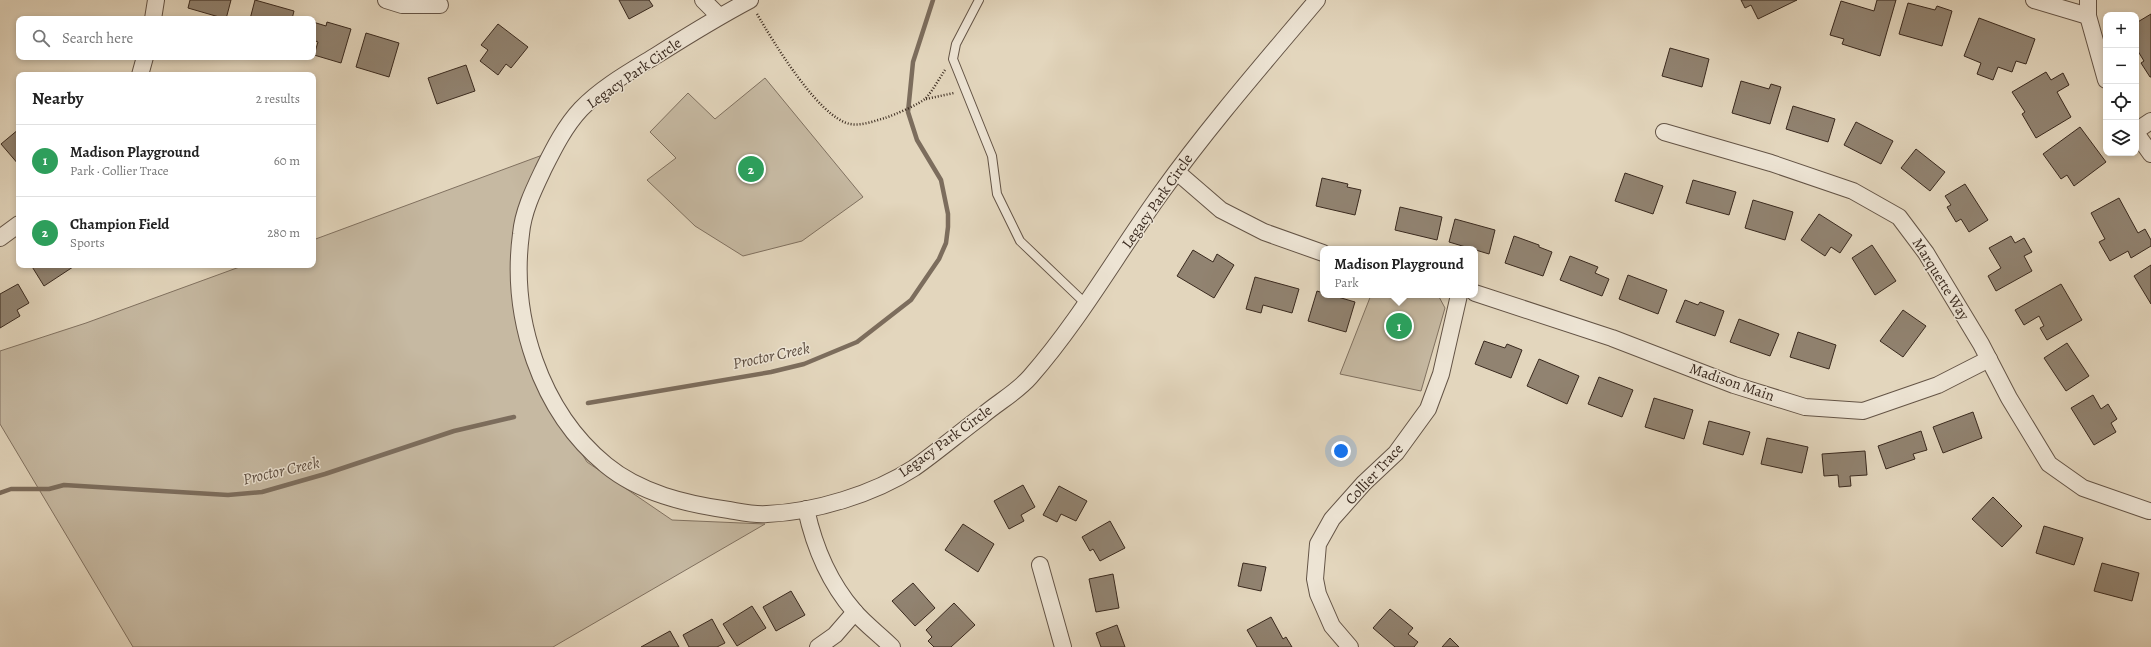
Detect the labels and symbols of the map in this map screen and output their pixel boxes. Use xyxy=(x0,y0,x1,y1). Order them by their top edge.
street label: Legacy Park Circle xyxy=(583,33,686,113)
street label: Legacy Park Circle xyxy=(1117,149,1197,252)
pin: 2 xyxy=(738,154,764,184)
street label: Marquette Way xyxy=(1908,234,1974,324)
pin: 1 xyxy=(1386,311,1412,341)
water label: Proctor Creek xyxy=(731,337,812,375)
street label: Madison Main xyxy=(1687,358,1777,406)
street label: Legacy Park Circle xyxy=(894,400,996,482)
street label: Collier Trace xyxy=(1341,439,1408,509)
your location xyxy=(1331,441,1351,461)
water label: Proctor Creek xyxy=(241,451,322,490)

